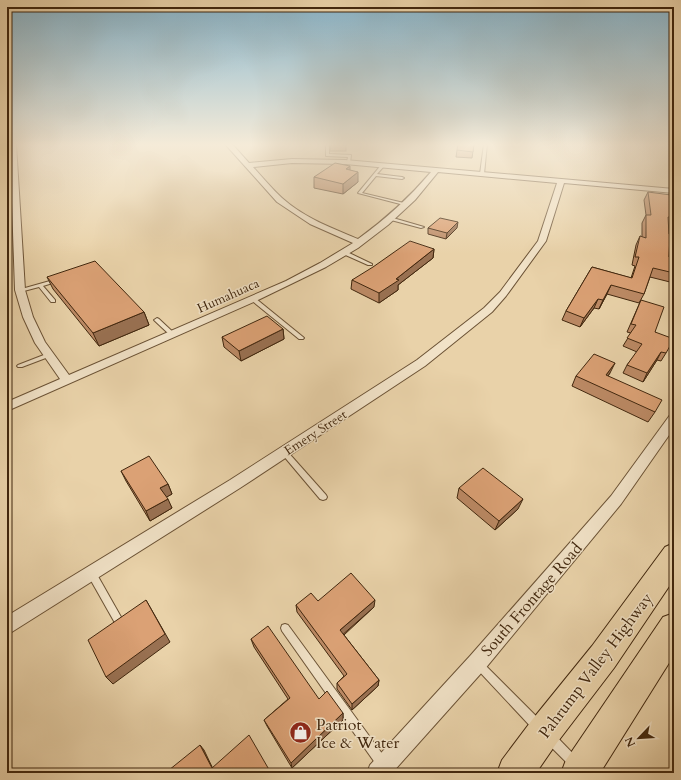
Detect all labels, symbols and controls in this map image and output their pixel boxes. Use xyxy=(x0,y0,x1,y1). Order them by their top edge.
street label: Humahuaca xyxy=(195,274,263,318)
street label: Emery Street xyxy=(281,406,350,460)
street label: South Frontage Road xyxy=(476,538,588,661)
street label: Pahrump Valley Highway xyxy=(534,588,658,743)
place label: Patriot Ice & Water xyxy=(316,714,399,754)
north arrow xyxy=(619,718,659,758)
shop icon: Patriot Ice & Water xyxy=(288,720,314,746)
text: N xyxy=(621,734,639,750)

